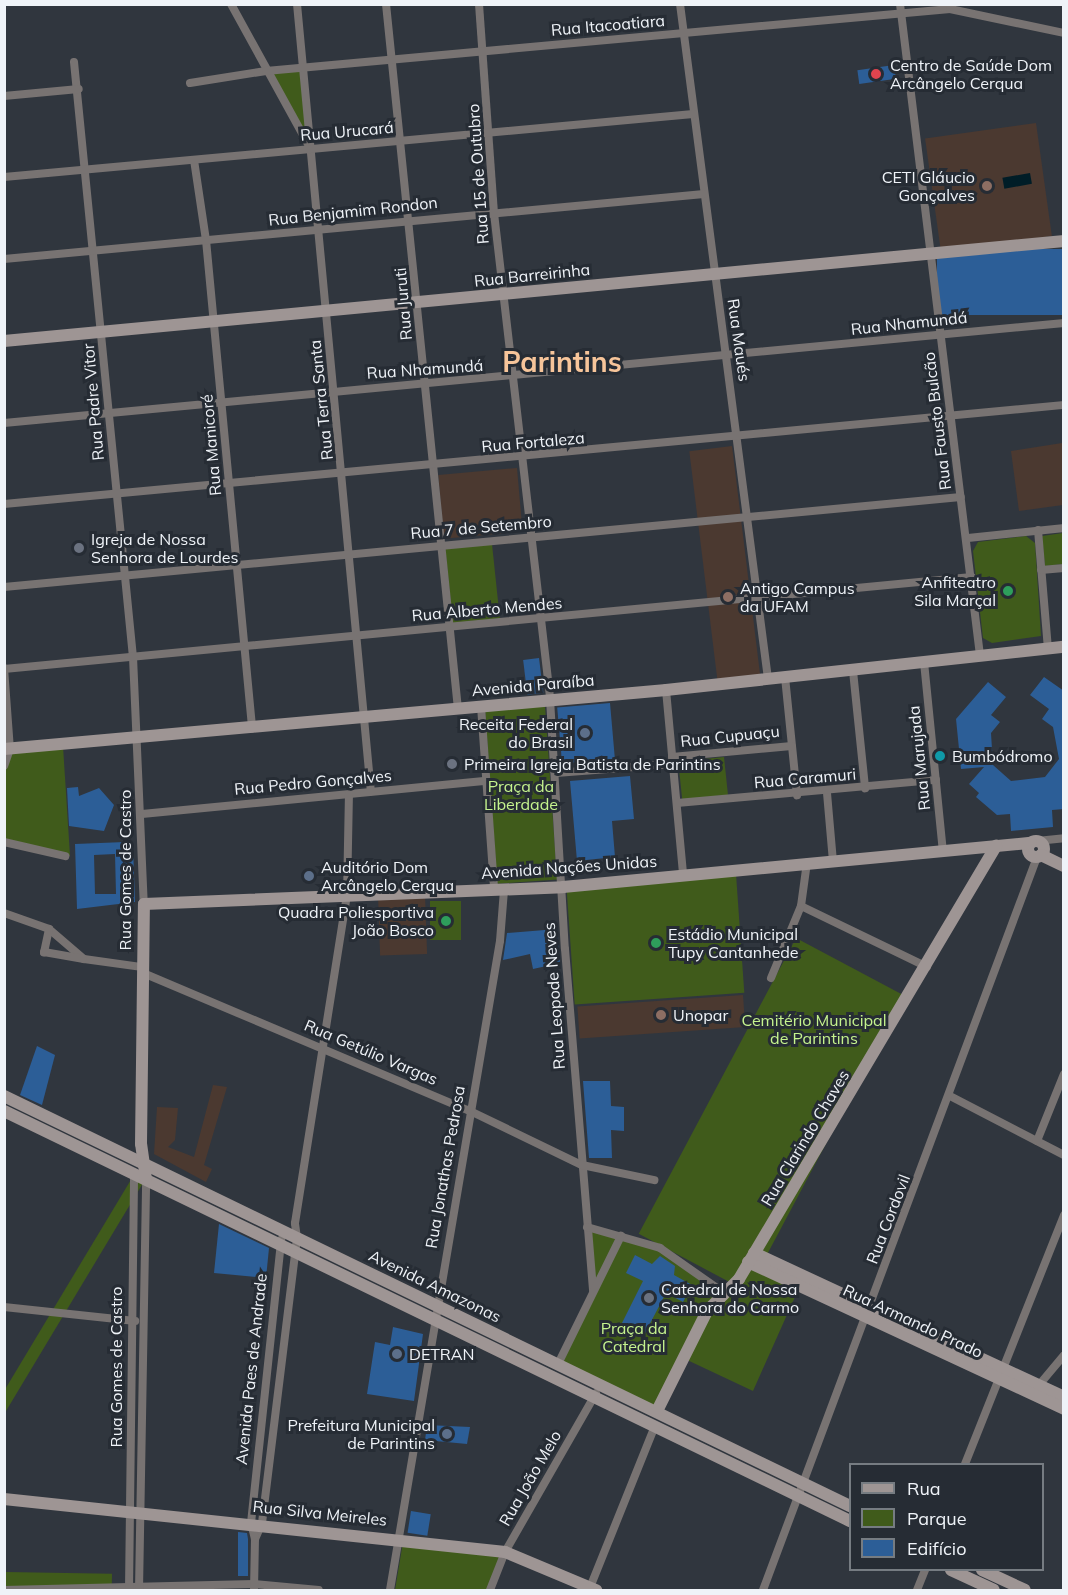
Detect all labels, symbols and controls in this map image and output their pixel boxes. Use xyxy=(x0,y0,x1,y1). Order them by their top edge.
street label: Rua Itacoatiara xyxy=(550,10,666,40)
place label: Centro de Saúde Dom Arcângelo Cerqua xyxy=(890,55,1052,93)
marker: Centro de Saúde Dom Arcângelo Cerqua xyxy=(867,65,885,83)
street label: Rua 15 de Outubro xyxy=(464,103,492,245)
street label: Rua Urucará xyxy=(300,117,394,145)
place label: CETI Gláucio Gonçalves xyxy=(882,167,975,205)
marker: CETI Gláucio Gonçalves xyxy=(980,179,994,193)
street label: Rua Benjamim Rondon xyxy=(267,193,439,229)
street label: Rua Barreirinha xyxy=(473,259,591,291)
street label: Rua Juruti xyxy=(390,267,416,341)
street label: Rua Maués xyxy=(724,297,754,383)
street label: Rua Nhamundá xyxy=(850,307,968,339)
street label: Rua Terra Santa xyxy=(305,339,337,461)
street label: Rua Padre Vitor xyxy=(78,343,108,461)
district label: Parintins xyxy=(502,345,622,379)
street label: Rua Fausto Bulcão xyxy=(919,351,955,491)
street label: Rua Nhamundá xyxy=(366,355,484,383)
street label: Rua Manicoré xyxy=(197,393,225,497)
street label: Rua Fortaleza xyxy=(481,428,585,456)
street label: Rua 7 de Setembro xyxy=(410,511,552,543)
place label: Igreja de Nossa Senhora de Lourdes xyxy=(91,529,238,567)
marker: Igreja de Nossa Senhora de Lourdes xyxy=(72,541,86,555)
place label: Anfiteatro Sila Marçal xyxy=(914,572,996,610)
place label: Antigo Campus da UFAM xyxy=(740,578,855,616)
marker: Anfiteatro Sila Marçal xyxy=(1001,584,1015,598)
marker: Antigo Campus da UFAM xyxy=(721,590,735,604)
street label: Rua Alberto Mendes xyxy=(411,593,563,625)
street label: Avenida Paraíba xyxy=(471,670,595,700)
street label: Rua Marujada xyxy=(904,705,934,811)
place label: Receita Federal do Brasil xyxy=(459,714,573,752)
street label: Rua Cupuaçu xyxy=(679,721,781,751)
marker: Receita Federal do Brasil xyxy=(578,726,592,740)
place label: Bumbódromo xyxy=(952,746,1053,766)
marker: Bumbódromo xyxy=(933,749,947,763)
place label: Primeira Igreja Batista de Parintins xyxy=(464,754,721,774)
marker: Primeira Igreja Batista de Parintins xyxy=(445,757,459,771)
street label: Rua Caramuri xyxy=(753,764,857,792)
street label: Rua Pedro Gonçalves xyxy=(233,766,393,798)
park label: Praça da Liberdade xyxy=(484,776,558,814)
street label: Rua Gomes de Castro xyxy=(115,790,135,950)
street label: Avenida Nações Unidas xyxy=(480,851,658,883)
place label: Auditório Dom Arcângelo Cerqua xyxy=(321,857,454,895)
marker: Auditório Dom Arcângelo Cerqua xyxy=(302,869,316,883)
place label: Quadra Poliesportiva João Bosco xyxy=(278,902,434,940)
marker: Quadra Poliesportiva João Bosco xyxy=(439,914,453,928)
street label: Rua Leopode Neves xyxy=(539,922,569,1070)
place label: Estádio Municipal Tupy Cantanhede xyxy=(668,924,799,962)
marker: Estádio Municipal Tupy Cantanhede xyxy=(649,936,663,950)
place label: Unopar xyxy=(673,1005,728,1025)
marker: Unopar xyxy=(654,1008,668,1022)
park label: Cemitério Municipal de Parintins xyxy=(742,1010,886,1048)
street label: Rua Getúlio Vargas xyxy=(301,1015,441,1089)
street label: Rua Clarindo Chaves xyxy=(757,1067,853,1209)
street label: Rua Jonathas Pedrosa xyxy=(421,1084,469,1250)
street label: Rua Cordovil xyxy=(862,1172,914,1266)
street label: Avenida Amazonas xyxy=(366,1246,504,1326)
street label: Avenida Paes de Andrade xyxy=(231,1272,271,1466)
place label: Catedral de Nossa Senhora do Carmo xyxy=(661,1279,799,1317)
street label: Rua Armando Prado xyxy=(840,1280,986,1362)
street label: Rua Gomes de Castro xyxy=(106,1287,126,1447)
marker: Catedral de Nossa Senhora do Carmo xyxy=(642,1291,656,1305)
park label: Praça da Catedral xyxy=(601,1318,667,1356)
place label: DETRAN xyxy=(409,1344,474,1364)
marker: DETRAN xyxy=(390,1347,404,1361)
place label: Prefeitura Municipal de Parintins xyxy=(287,1415,435,1453)
marker: Prefeitura Municipal de Parintins xyxy=(440,1427,454,1441)
street label: Rua João Melo xyxy=(495,1427,565,1529)
legend xyxy=(849,1463,1044,1571)
text: Rua xyxy=(907,1477,941,1500)
street label: Rua Silva Meireles xyxy=(252,1496,388,1530)
text: Parque xyxy=(907,1507,966,1530)
text: Edifício xyxy=(907,1537,966,1560)

